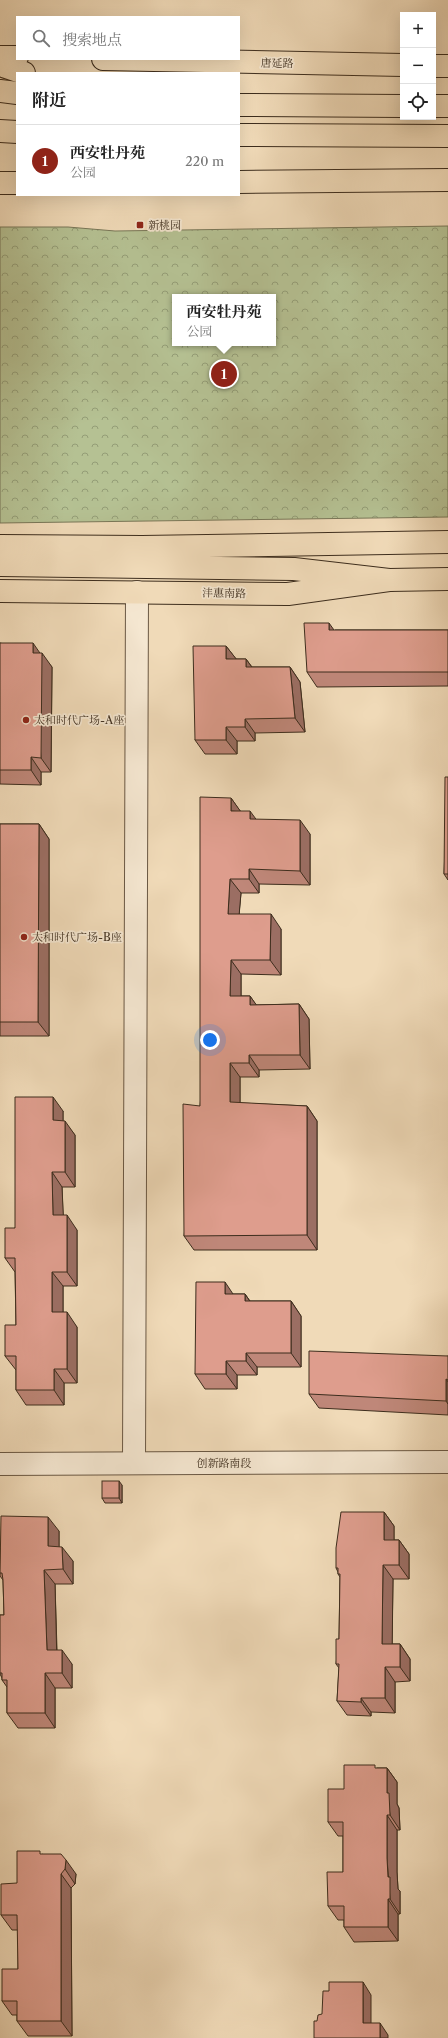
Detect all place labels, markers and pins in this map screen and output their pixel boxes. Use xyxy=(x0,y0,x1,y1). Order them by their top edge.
place label: 新桃园 xyxy=(148,218,181,232)
marker: 新桃园 xyxy=(135,220,145,230)
pin: 1 xyxy=(211,359,237,389)
place label: 太和时代广场-A座 xyxy=(34,713,124,727)
marker: 太和时代广场-A座 xyxy=(21,715,31,725)
place label: 太和时代广场-B座 xyxy=(32,930,122,944)
marker: 太和时代广场-B座 xyxy=(19,932,29,942)

